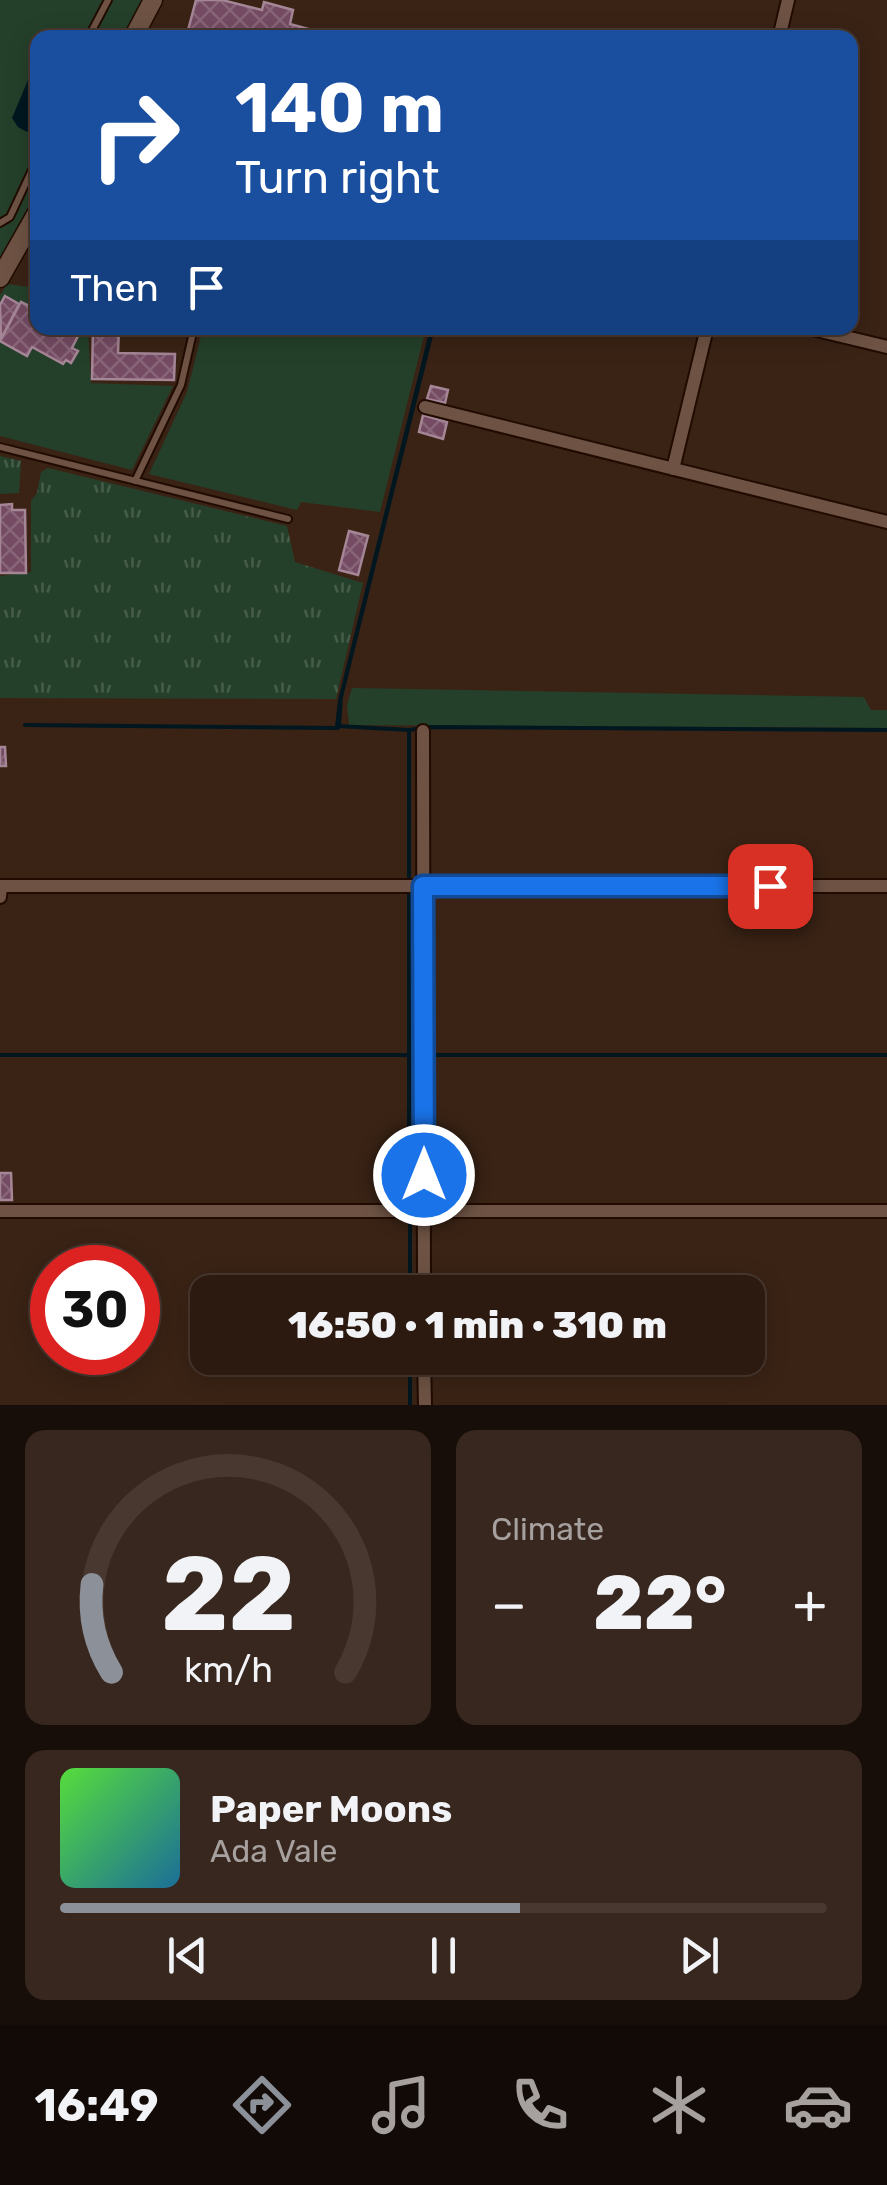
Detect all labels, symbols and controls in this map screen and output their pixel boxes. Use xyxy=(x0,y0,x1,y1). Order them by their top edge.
text: 140 m xyxy=(235,67,444,150)
icon: right xyxy=(70,70,200,200)
text: Turn right xyxy=(235,151,439,204)
icon: arrive xyxy=(179,260,234,315)
text: Then xyxy=(70,265,159,311)
pin xyxy=(728,844,813,929)
icon: arrive xyxy=(743,859,798,914)
position arrow xyxy=(372,1123,476,1227)
speed limit sign: 30 xyxy=(30,1245,160,1375)
text: 16:50 · 1 min · 310 m xyxy=(288,1302,667,1348)
text: Climate xyxy=(491,1510,604,1548)
text: 22 xyxy=(160,1533,296,1656)
text: 22° xyxy=(593,1559,726,1648)
text: − xyxy=(491,1572,527,1637)
text: + xyxy=(793,1572,827,1637)
text: km/h xyxy=(183,1649,273,1691)
text: Paper Moons xyxy=(210,1786,452,1832)
text: Ada Vale xyxy=(210,1832,337,1870)
icon: previous xyxy=(160,1928,215,1983)
icon: pause xyxy=(416,1928,471,1983)
icon: next xyxy=(672,1928,727,1983)
icon: directions xyxy=(227,2070,297,2140)
icon: music xyxy=(366,2070,436,2140)
icon: phone xyxy=(505,2070,575,2140)
icon: climate xyxy=(644,2070,714,2140)
icon: car xyxy=(783,2070,853,2140)
text: 16:49 xyxy=(34,2079,159,2132)

